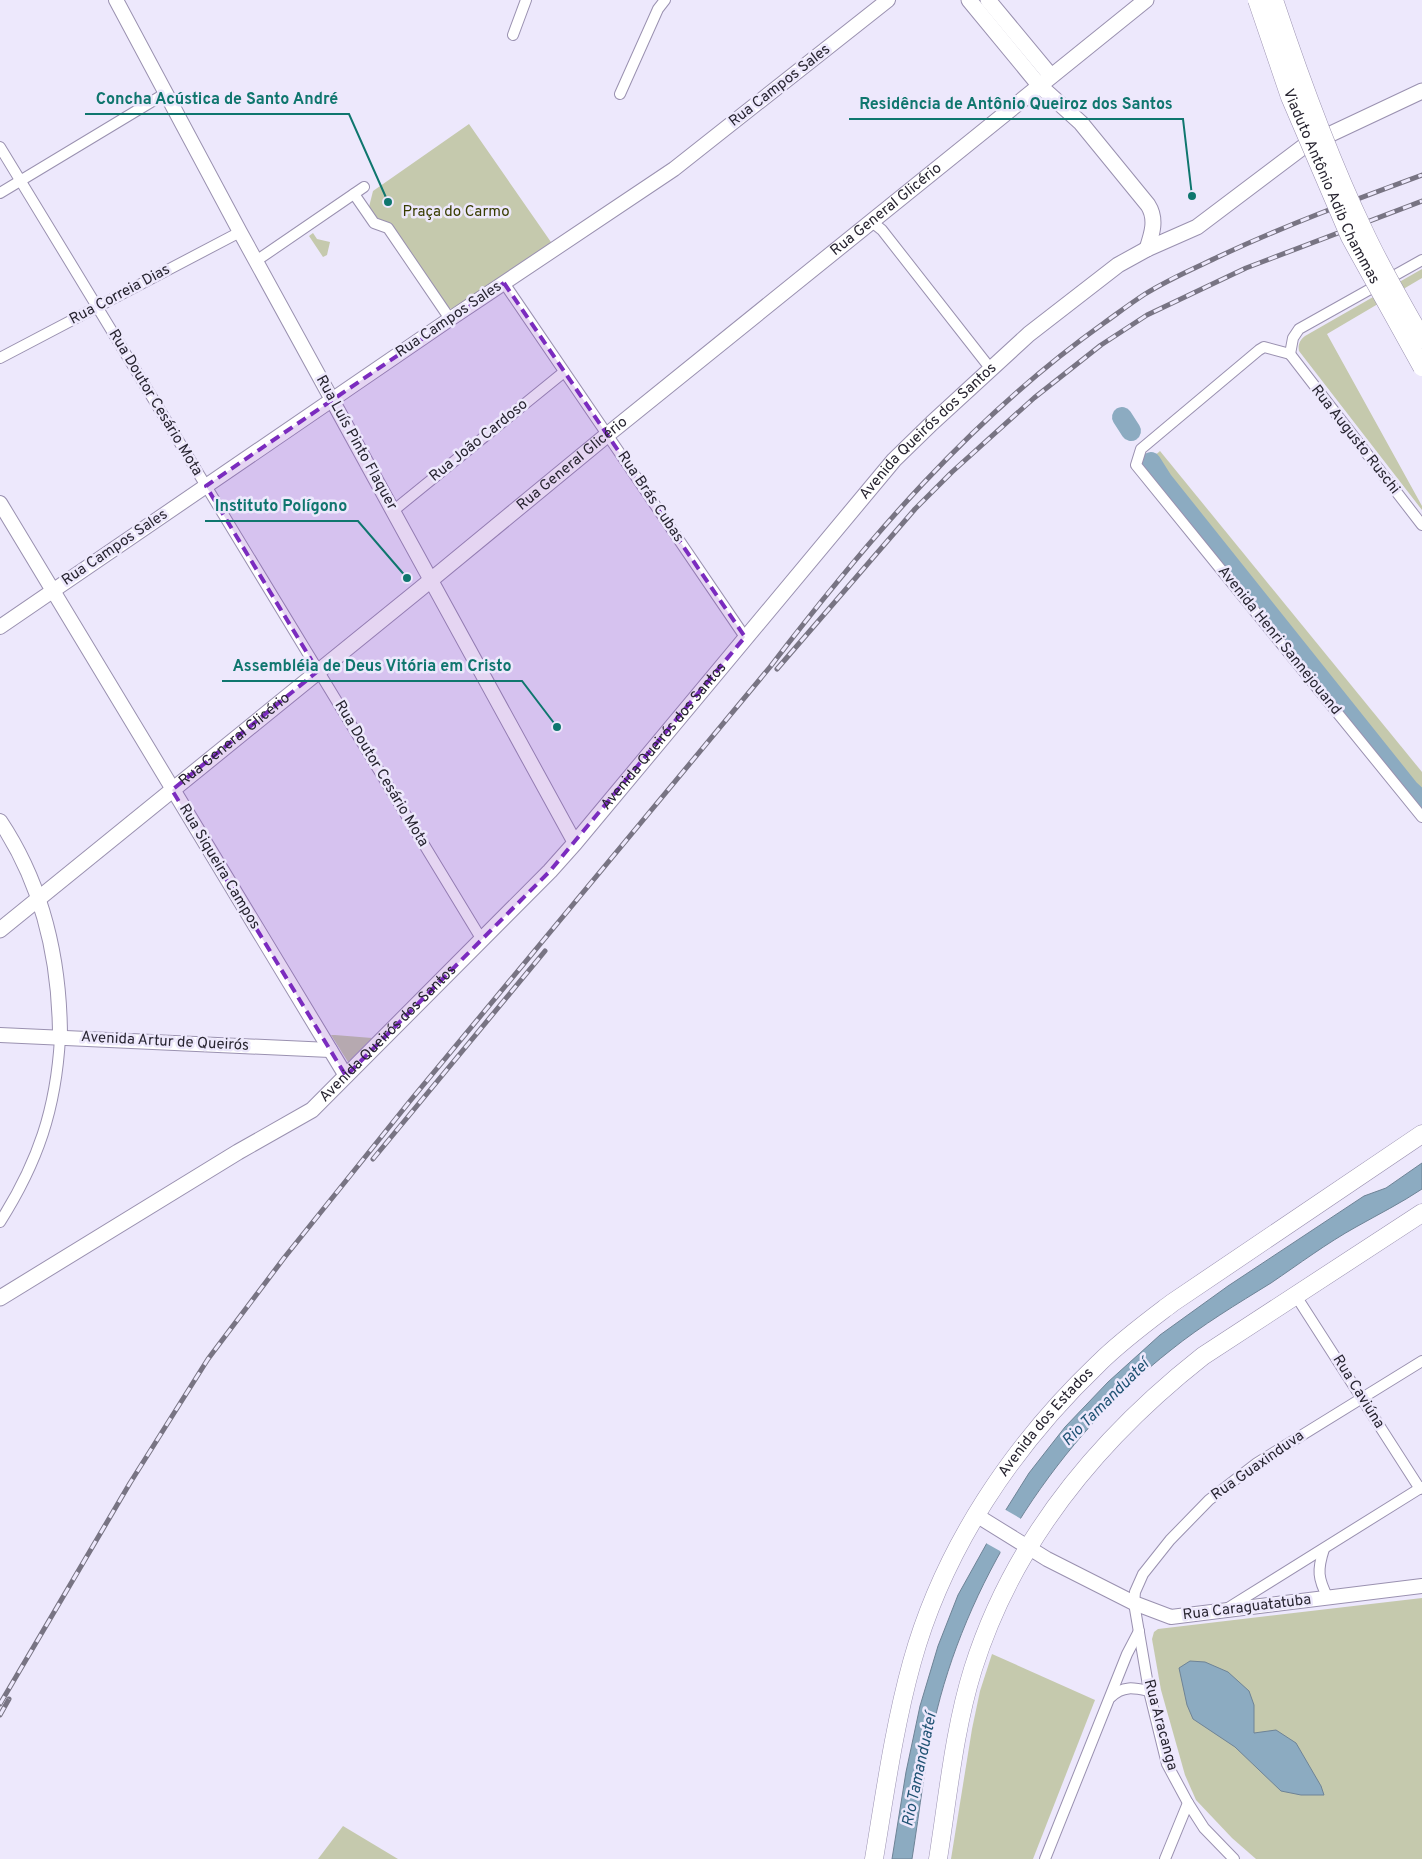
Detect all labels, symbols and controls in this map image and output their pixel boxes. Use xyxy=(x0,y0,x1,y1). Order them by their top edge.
street label: Rua Campos Sales xyxy=(725,40,835,132)
callout: Concha Acústica de Santo André xyxy=(85,83,349,114)
street label: Viaduto Antônio Adib Chammas xyxy=(1278,87,1384,288)
callout: Residência de Antônio Queiroz dos Santos xyxy=(849,88,1183,119)
text: Concha Acústica de Santo André xyxy=(96,90,338,110)
text: Residência de Antônio Queiroz dos Santos xyxy=(859,95,1173,115)
street label: Rua General Glicério xyxy=(827,159,946,260)
park label: Praça do Carmo xyxy=(402,203,510,222)
street label: Rua Correia Dias xyxy=(66,260,174,330)
street label: Rua Campos Sales xyxy=(392,278,506,362)
street label: Rua Doutor Cesário Mota xyxy=(104,326,206,480)
street label: Avenida Queirós dos Santos xyxy=(855,359,1001,504)
street label: Rua Luís Pinto Flaquer xyxy=(311,372,401,514)
street label: Rua Augusto Ruschi xyxy=(1306,382,1404,498)
street label: Rua João Cardoso xyxy=(426,395,532,487)
street label: Rua General Glicério xyxy=(513,413,631,515)
street label: Rua Brás Cubas xyxy=(613,448,687,546)
callout: Instituto Polígono xyxy=(205,490,358,521)
text: Instituto Polígono xyxy=(215,497,347,517)
street label: Rua Campos Sales xyxy=(58,506,172,590)
street label: Avenida Henri Sannejouand xyxy=(1213,563,1345,719)
callout: Assembléia de Deus Vitória em Cristo xyxy=(222,650,522,681)
text: Assembléia de Deus Vitória em Cristo xyxy=(233,657,512,677)
street label: Avenida Queirós dos Santos xyxy=(597,659,731,814)
street label: Rua General Glicério xyxy=(175,689,294,790)
street label: Rua Doutor Cesário Mota xyxy=(330,697,432,851)
street label: Rua Siqueira Campos xyxy=(174,801,264,933)
street label: Avenida Queirós dos Santos xyxy=(315,961,461,1106)
street label: Avenida Artur de Queirós xyxy=(80,1028,250,1056)
water label: Rio Tamanduateí xyxy=(1058,1352,1157,1451)
street label: Rua Caviúna xyxy=(1328,1352,1388,1432)
street label: Avenida dos Estados xyxy=(994,1364,1098,1481)
street label: Rua Guaxinduva xyxy=(1208,1427,1308,1505)
street label: Rua Caraguatatuba xyxy=(1182,1591,1312,1625)
street label: Rua Aracanga xyxy=(1139,1677,1181,1773)
water label: Rio Tamanduateí xyxy=(898,1708,943,1828)

